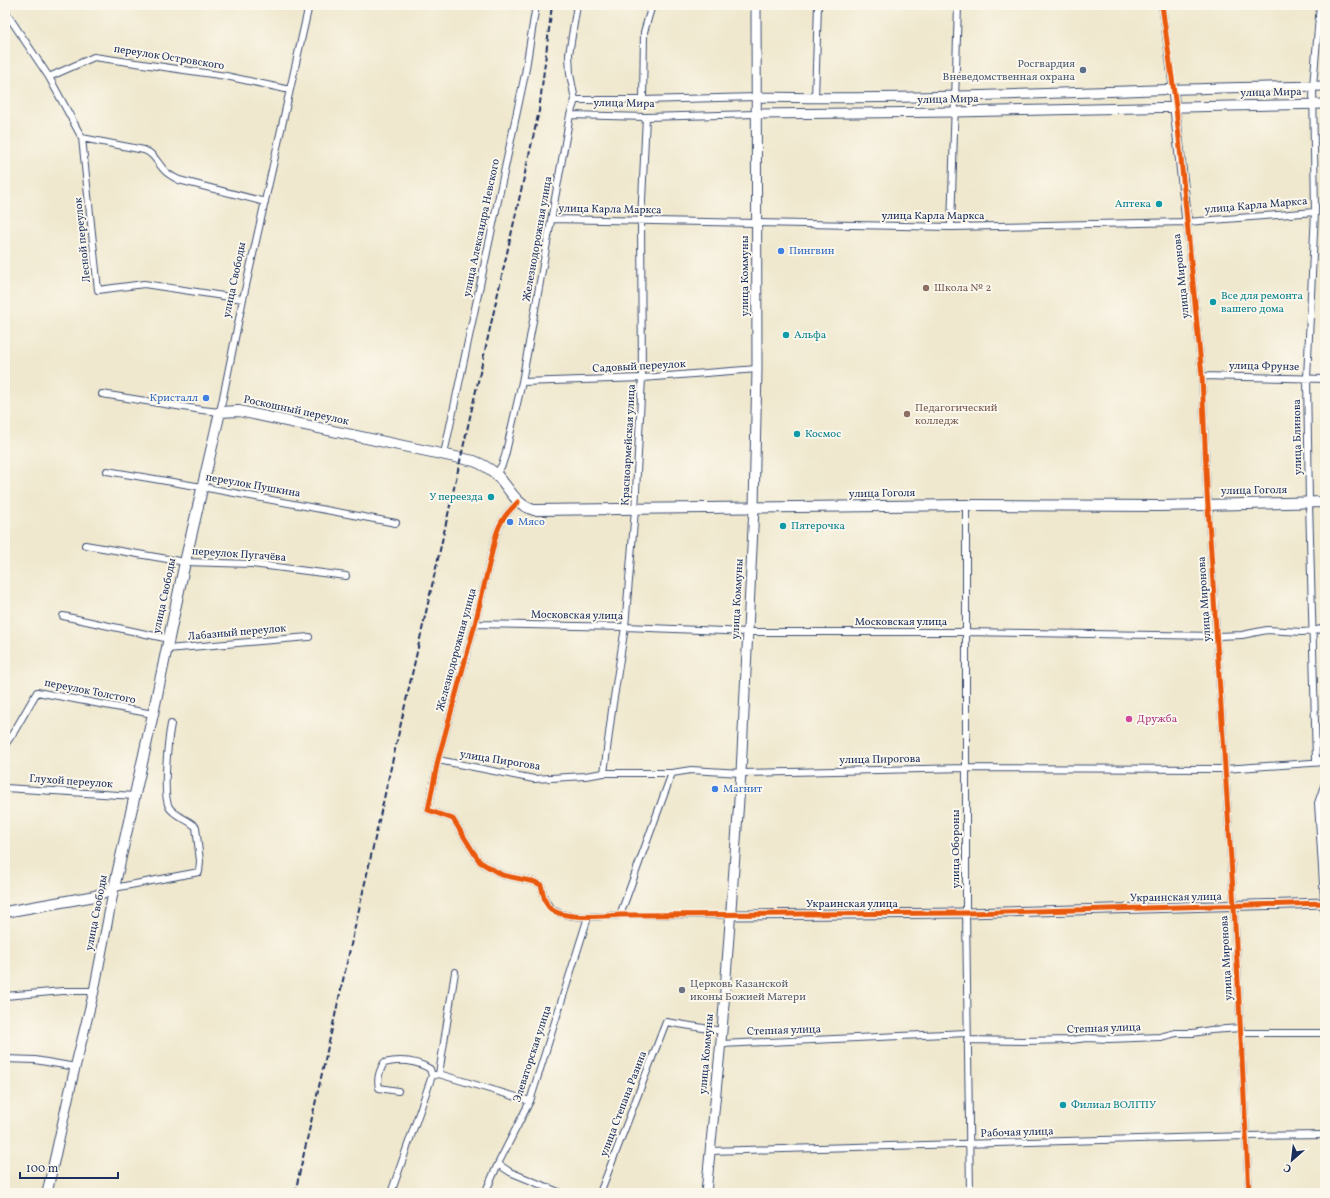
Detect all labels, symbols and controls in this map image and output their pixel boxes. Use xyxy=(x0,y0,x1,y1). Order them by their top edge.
street label: переулок Островского xyxy=(113,42,226,74)
place label: Росгвардия Вневедомственная охрана xyxy=(943,57,1076,85)
marker: Росгвардия Вневедомственная охрана xyxy=(1078,65,1088,75)
street label: улица Мира xyxy=(1240,85,1302,101)
street label: улица Мира xyxy=(917,92,979,108)
street label: улица Мира xyxy=(593,96,655,112)
street label: улица Александра Невского xyxy=(460,157,504,298)
street label: Железнодорожная улица xyxy=(520,175,557,303)
street label: улица Карла Маркса xyxy=(1204,194,1309,218)
street label: Лесной переулок xyxy=(71,197,95,283)
place label: Аптека xyxy=(1115,197,1152,212)
marker: Аптека xyxy=(1154,199,1164,209)
street label: улица Карла Маркса xyxy=(558,202,662,218)
street label: улица Карла Маркса xyxy=(881,209,985,224)
street label: улица Миронова xyxy=(1170,232,1194,319)
street label: улица Коммуны xyxy=(738,235,753,316)
street label: улица Свободы xyxy=(220,241,250,319)
place label: Пингвин xyxy=(789,244,835,259)
marker: Пингвин xyxy=(776,246,786,256)
place label: Школа № 2 xyxy=(934,281,991,296)
marker: Школа № 2 xyxy=(921,283,931,293)
place label: Все для ремонта вашего дома xyxy=(1221,289,1303,317)
marker: Все для ремонта вашего дома xyxy=(1208,297,1218,307)
place label: Альфа xyxy=(794,328,827,343)
marker: Альфа xyxy=(781,330,791,340)
street label: Садовый переулок xyxy=(592,357,686,377)
street label: улица Фрунзе xyxy=(1229,359,1299,375)
street label: Красноармейская улица xyxy=(618,383,640,506)
place label: Кристалл xyxy=(150,391,198,406)
marker: Кристалл xyxy=(201,393,211,403)
street label: Роскошный переулок xyxy=(242,393,350,430)
street label: улица Блинова xyxy=(1290,398,1306,475)
place label: Педагогический колледж xyxy=(915,401,998,429)
marker: Педагогический колледж xyxy=(902,409,912,419)
place label: Космос xyxy=(805,427,841,442)
marker: Космос xyxy=(792,429,802,439)
street label: переулок Пушкина xyxy=(204,470,302,502)
street label: улица Гоголя xyxy=(1221,483,1288,499)
street label: улица Гоголя xyxy=(849,486,916,502)
place label: У переезда xyxy=(429,490,484,505)
marker: У переезда xyxy=(486,492,496,502)
place label: Мясо xyxy=(518,515,545,530)
marker: Мясо xyxy=(505,517,515,527)
place label: Пятерочка xyxy=(791,519,845,534)
marker: Пятерочка xyxy=(778,521,788,531)
street label: переулок Пугачёва xyxy=(191,544,287,566)
street label: улица Миронова xyxy=(1194,555,1215,642)
street label: улица Свободы xyxy=(150,557,180,635)
street label: улица Коммуны xyxy=(728,558,748,640)
street label: Железнодорожная улица xyxy=(433,586,481,713)
street label: Московская улица xyxy=(531,608,624,624)
street label: Московская улица xyxy=(855,615,948,630)
street label: Лабазный переулок xyxy=(187,621,287,645)
street label: переулок Толстого xyxy=(43,676,137,708)
place label: Дружба xyxy=(1137,712,1178,727)
marker: Дружба xyxy=(1124,714,1134,724)
street label: улица Пирогова xyxy=(459,747,542,775)
street label: улица Пирогова xyxy=(839,752,921,768)
street label: Глухой переулок xyxy=(29,772,113,792)
place label: Магнит xyxy=(723,782,763,797)
marker: Магнит xyxy=(710,784,720,794)
street label: улица Обороны xyxy=(949,809,964,889)
street label: улица Свободы xyxy=(82,874,112,952)
street label: Украинская улица xyxy=(1130,890,1223,906)
street label: Украинская улица xyxy=(806,897,898,912)
street label: улица Миронова xyxy=(1217,914,1237,1001)
place label: Церковь Казанской иконы Божией Матери xyxy=(690,977,806,1005)
marker: Церковь Казанской иконы Божией Матери xyxy=(677,985,687,995)
street label: Элеваторская улица xyxy=(510,1003,556,1104)
street label: улица Коммуны xyxy=(696,1013,718,1095)
street label: Степная улица xyxy=(1067,1020,1142,1038)
street label: Степная улица xyxy=(747,1022,822,1040)
street label: улица Степана Разина xyxy=(597,1048,651,1159)
place label: Филиал ВОЛГПУ xyxy=(1071,1098,1156,1113)
marker: Филиал ВОЛГПУ xyxy=(1058,1100,1068,1110)
street label: Рабочая улица xyxy=(980,1124,1054,1142)
north arrow xyxy=(1272,1140,1312,1180)
scale bar xyxy=(20,1154,118,1180)
text: С xyxy=(1281,1159,1295,1176)
text: 100 m xyxy=(26,1161,59,1177)

